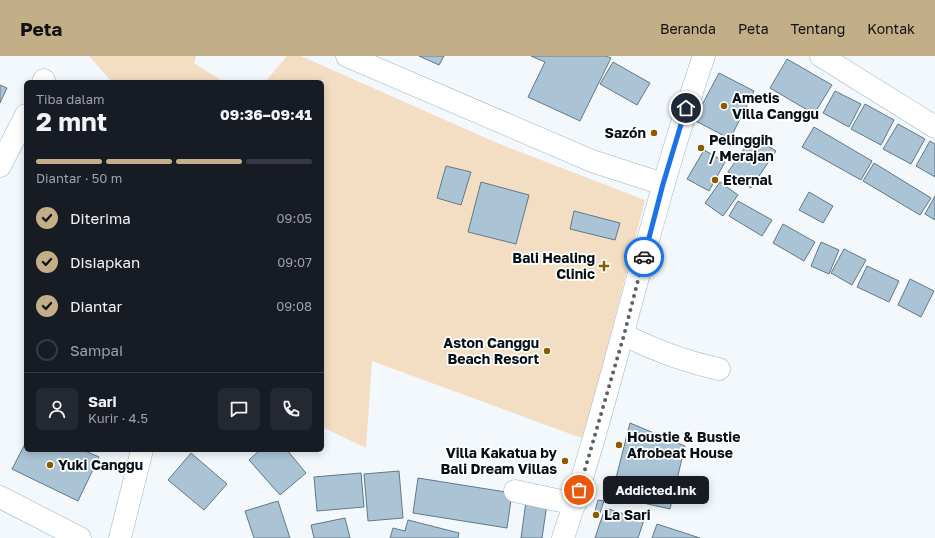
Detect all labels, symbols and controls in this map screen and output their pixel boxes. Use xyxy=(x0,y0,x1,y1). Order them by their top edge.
text: Peta xyxy=(20,17,62,40)
text: Beranda xyxy=(660,20,716,37)
text: Peta xyxy=(738,20,769,37)
text: Tentang xyxy=(791,20,845,37)
text: Kontak xyxy=(867,20,915,37)
place label: Ametis Villa Canggu xyxy=(732,89,819,122)
text: Tiba dalam xyxy=(36,91,104,107)
pin xyxy=(669,91,703,125)
icon: home xyxy=(675,97,697,119)
marker: Ametis Villa Canggu xyxy=(719,101,729,111)
text: 09:36–09:41 xyxy=(220,105,312,123)
text: 2 mnt xyxy=(36,106,107,137)
place label: Sazón xyxy=(605,124,646,141)
marker: Sazón xyxy=(649,128,659,138)
place label: Pelinggih / Merajan xyxy=(709,131,774,164)
marker: Pelinggih / Merajan xyxy=(696,143,706,153)
text: Diantar · 50 m xyxy=(36,170,122,186)
place label: Eternal xyxy=(723,171,773,188)
marker: Eternal xyxy=(710,175,720,185)
icon: check xyxy=(36,207,58,229)
text: Diterima xyxy=(70,209,131,227)
text: 09:05 xyxy=(277,210,312,226)
courier xyxy=(624,237,664,277)
icon: car xyxy=(633,246,655,268)
place label: Bali Healing Clinic xyxy=(512,249,595,282)
icon: check xyxy=(36,251,58,273)
text: Disiapkan xyxy=(70,253,140,271)
text: 09:07 xyxy=(277,254,312,270)
marker: Bali Healing Clinic xyxy=(598,260,610,272)
icon: check xyxy=(36,295,58,317)
text: Diantar xyxy=(70,297,122,315)
text: 09:08 xyxy=(276,298,312,314)
place label: Aston Canggu Beach Resort xyxy=(443,334,539,367)
text: Sampai xyxy=(70,341,123,359)
marker: Aston Canggu Beach Resort xyxy=(542,346,552,356)
button: person xyxy=(36,388,78,430)
button: chat xyxy=(218,388,260,430)
button: phone xyxy=(270,388,312,430)
text: Sari xyxy=(88,392,117,410)
text: Kurir · 4.5 xyxy=(88,410,148,426)
place label: Houstie & Bustie Afrobeat House xyxy=(627,428,740,461)
marker: Houstie & Bustie Afrobeat House xyxy=(614,440,624,450)
place label: Villa Kakatua by Bali Dream Villas xyxy=(440,444,558,477)
place label: Yuki Canggu xyxy=(58,456,143,473)
marker: Villa Kakatua by Bali Dream Villas xyxy=(560,456,570,466)
marker: Yuki Canggu xyxy=(45,460,55,470)
pin xyxy=(562,473,596,507)
callout: Addicted.Ink xyxy=(603,476,709,504)
icon: bag xyxy=(568,479,590,501)
text: Addicted.Ink xyxy=(616,482,696,498)
place label: La Sari xyxy=(604,506,651,523)
marker: La Sari xyxy=(591,510,601,520)

